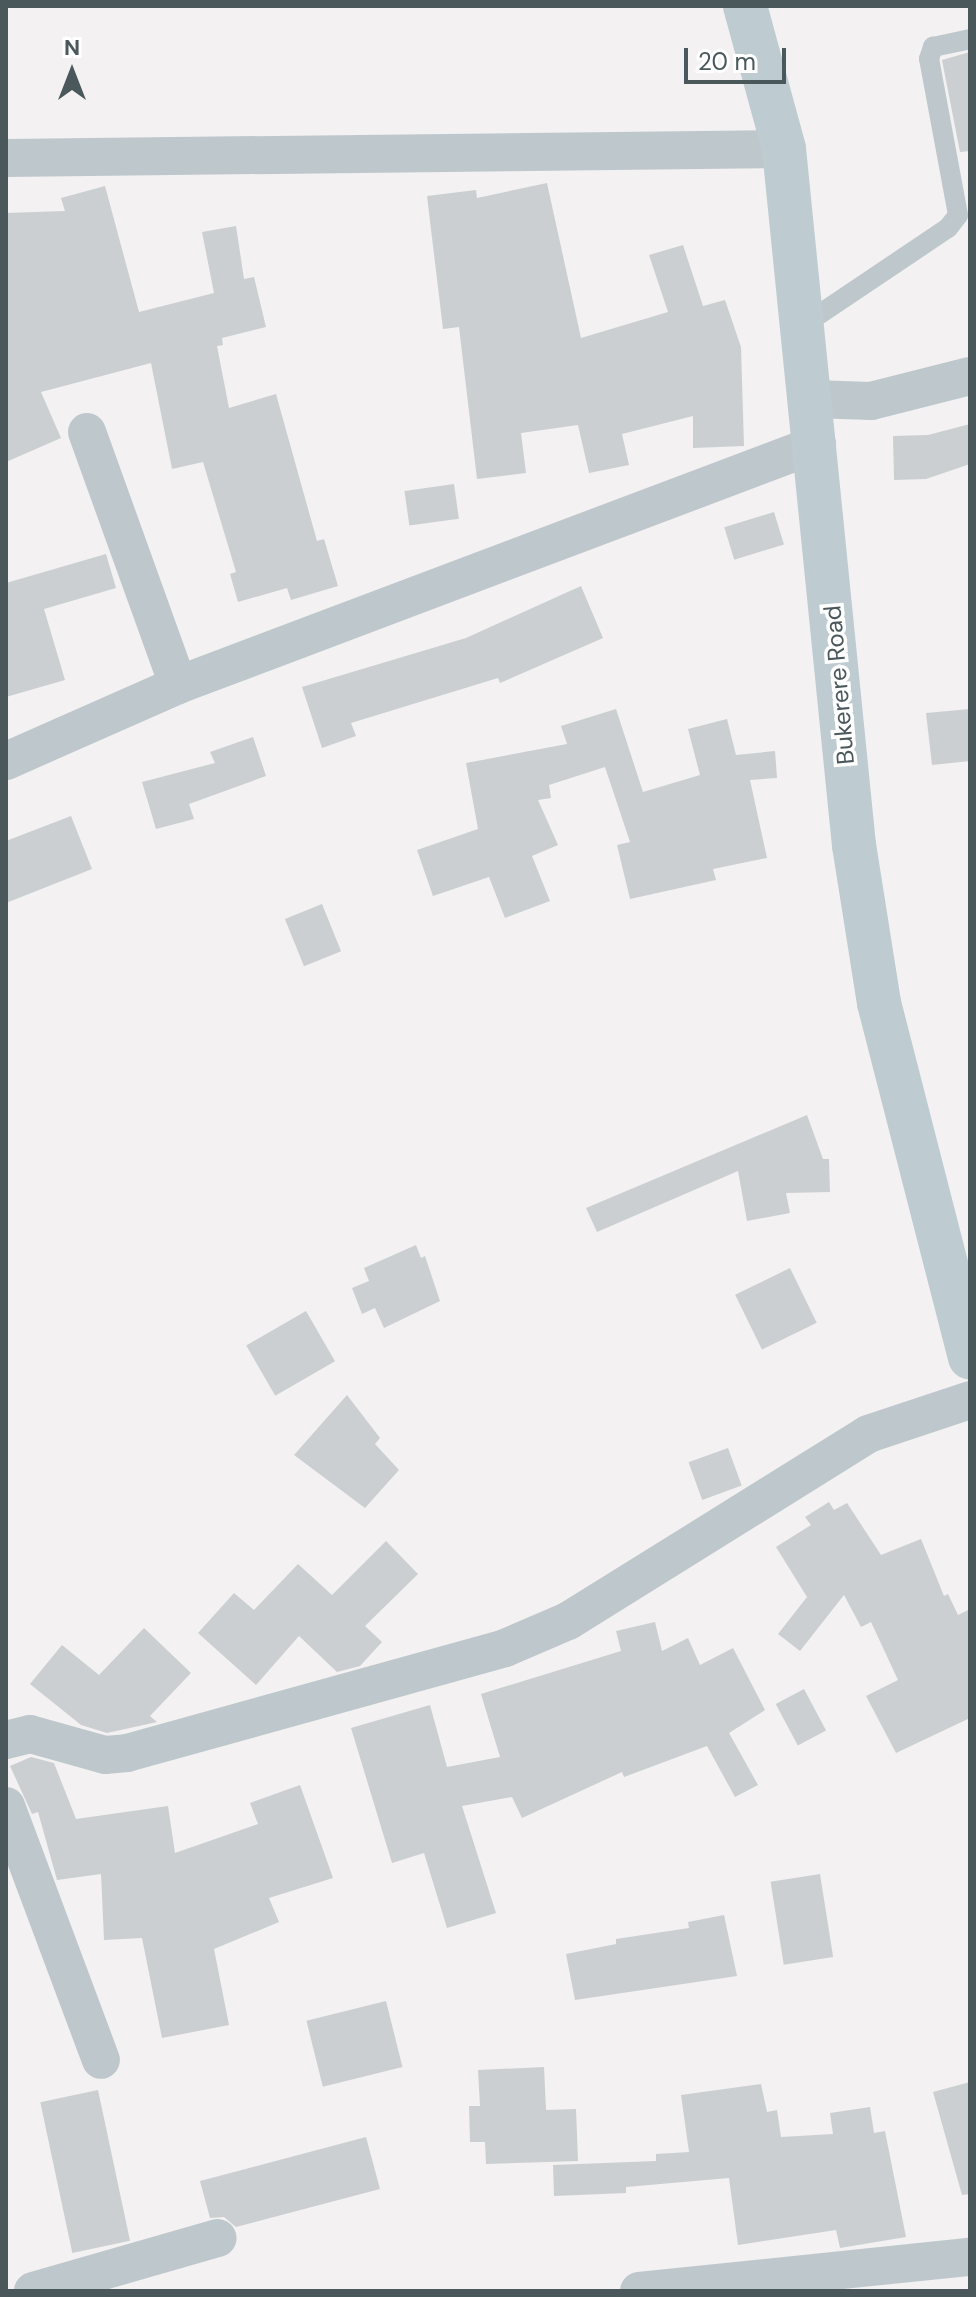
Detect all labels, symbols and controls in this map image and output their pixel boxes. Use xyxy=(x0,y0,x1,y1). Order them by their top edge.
north arrow xyxy=(32,32,112,112)
scale bar xyxy=(688,32,790,82)
text: N xyxy=(64,33,80,62)
text: 20 m xyxy=(698,46,756,77)
street label: Bukerere Road xyxy=(818,604,860,766)

